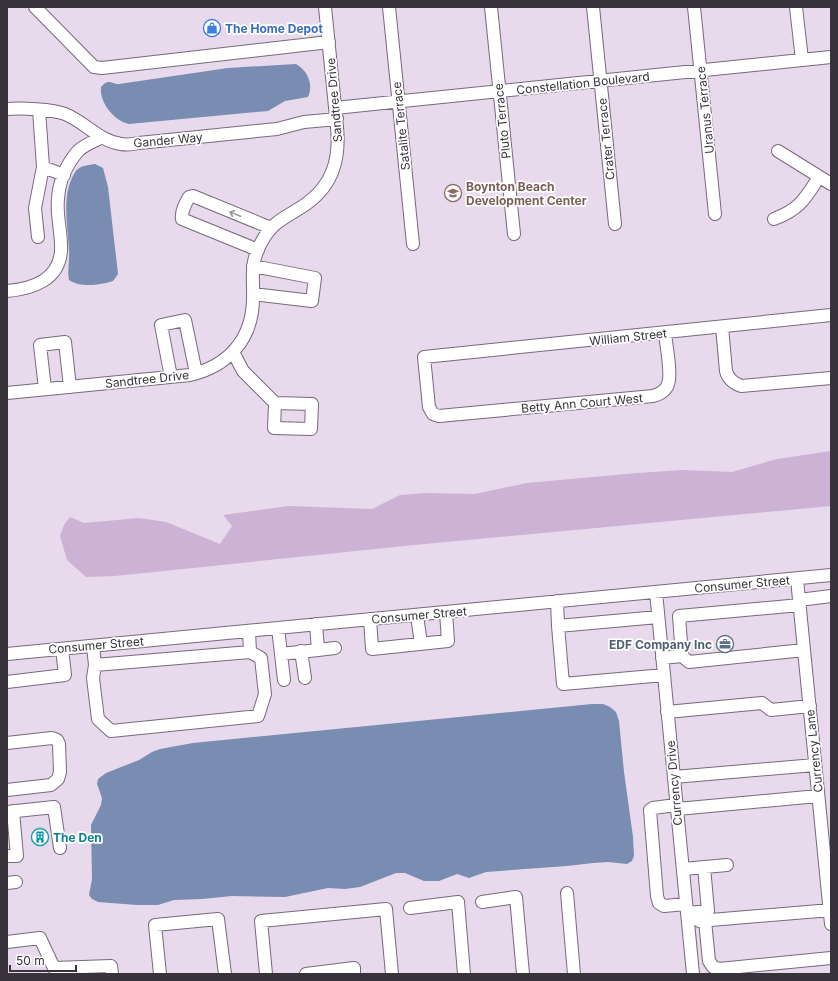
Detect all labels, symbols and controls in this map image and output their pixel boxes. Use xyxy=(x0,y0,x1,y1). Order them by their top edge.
shop icon: The Home Depot xyxy=(202,18,222,38)
place label: The Home Depot xyxy=(225,21,323,36)
street label: Sandtree Drive xyxy=(323,57,345,143)
street label: Uranus Terrace xyxy=(693,66,717,154)
street label: Constellation Boulevard xyxy=(516,69,650,97)
street label: Satalite Terrace xyxy=(389,81,413,171)
street label: Pluto Terrace xyxy=(491,83,513,159)
street label: Crater Terrace xyxy=(594,97,618,181)
street label: Gander Way xyxy=(133,129,204,151)
place label: Boynton Beach Development Center xyxy=(466,179,587,208)
school or university icon: Boynton Beach Development Center xyxy=(443,183,463,203)
one-way arrow xyxy=(230,209,242,217)
street label: William Street xyxy=(588,325,668,349)
street label: Sandtree Drive xyxy=(104,367,190,391)
street label: Betty Ann Court West xyxy=(521,390,644,416)
street label: Consumer Street xyxy=(694,572,790,596)
street label: Consumer Street xyxy=(371,603,467,627)
street label: Consumer Street xyxy=(48,633,144,657)
office icon: EDF Company Inc xyxy=(715,634,735,654)
place label: EDF Company Inc xyxy=(609,637,712,652)
street label: Currency Lane xyxy=(802,709,826,793)
street label: Currency Drive xyxy=(663,740,685,826)
building icon: The Den xyxy=(30,827,50,847)
place label: The Den xyxy=(53,830,102,845)
scale bar xyxy=(10,947,76,973)
text: 50 m xyxy=(16,953,45,968)

